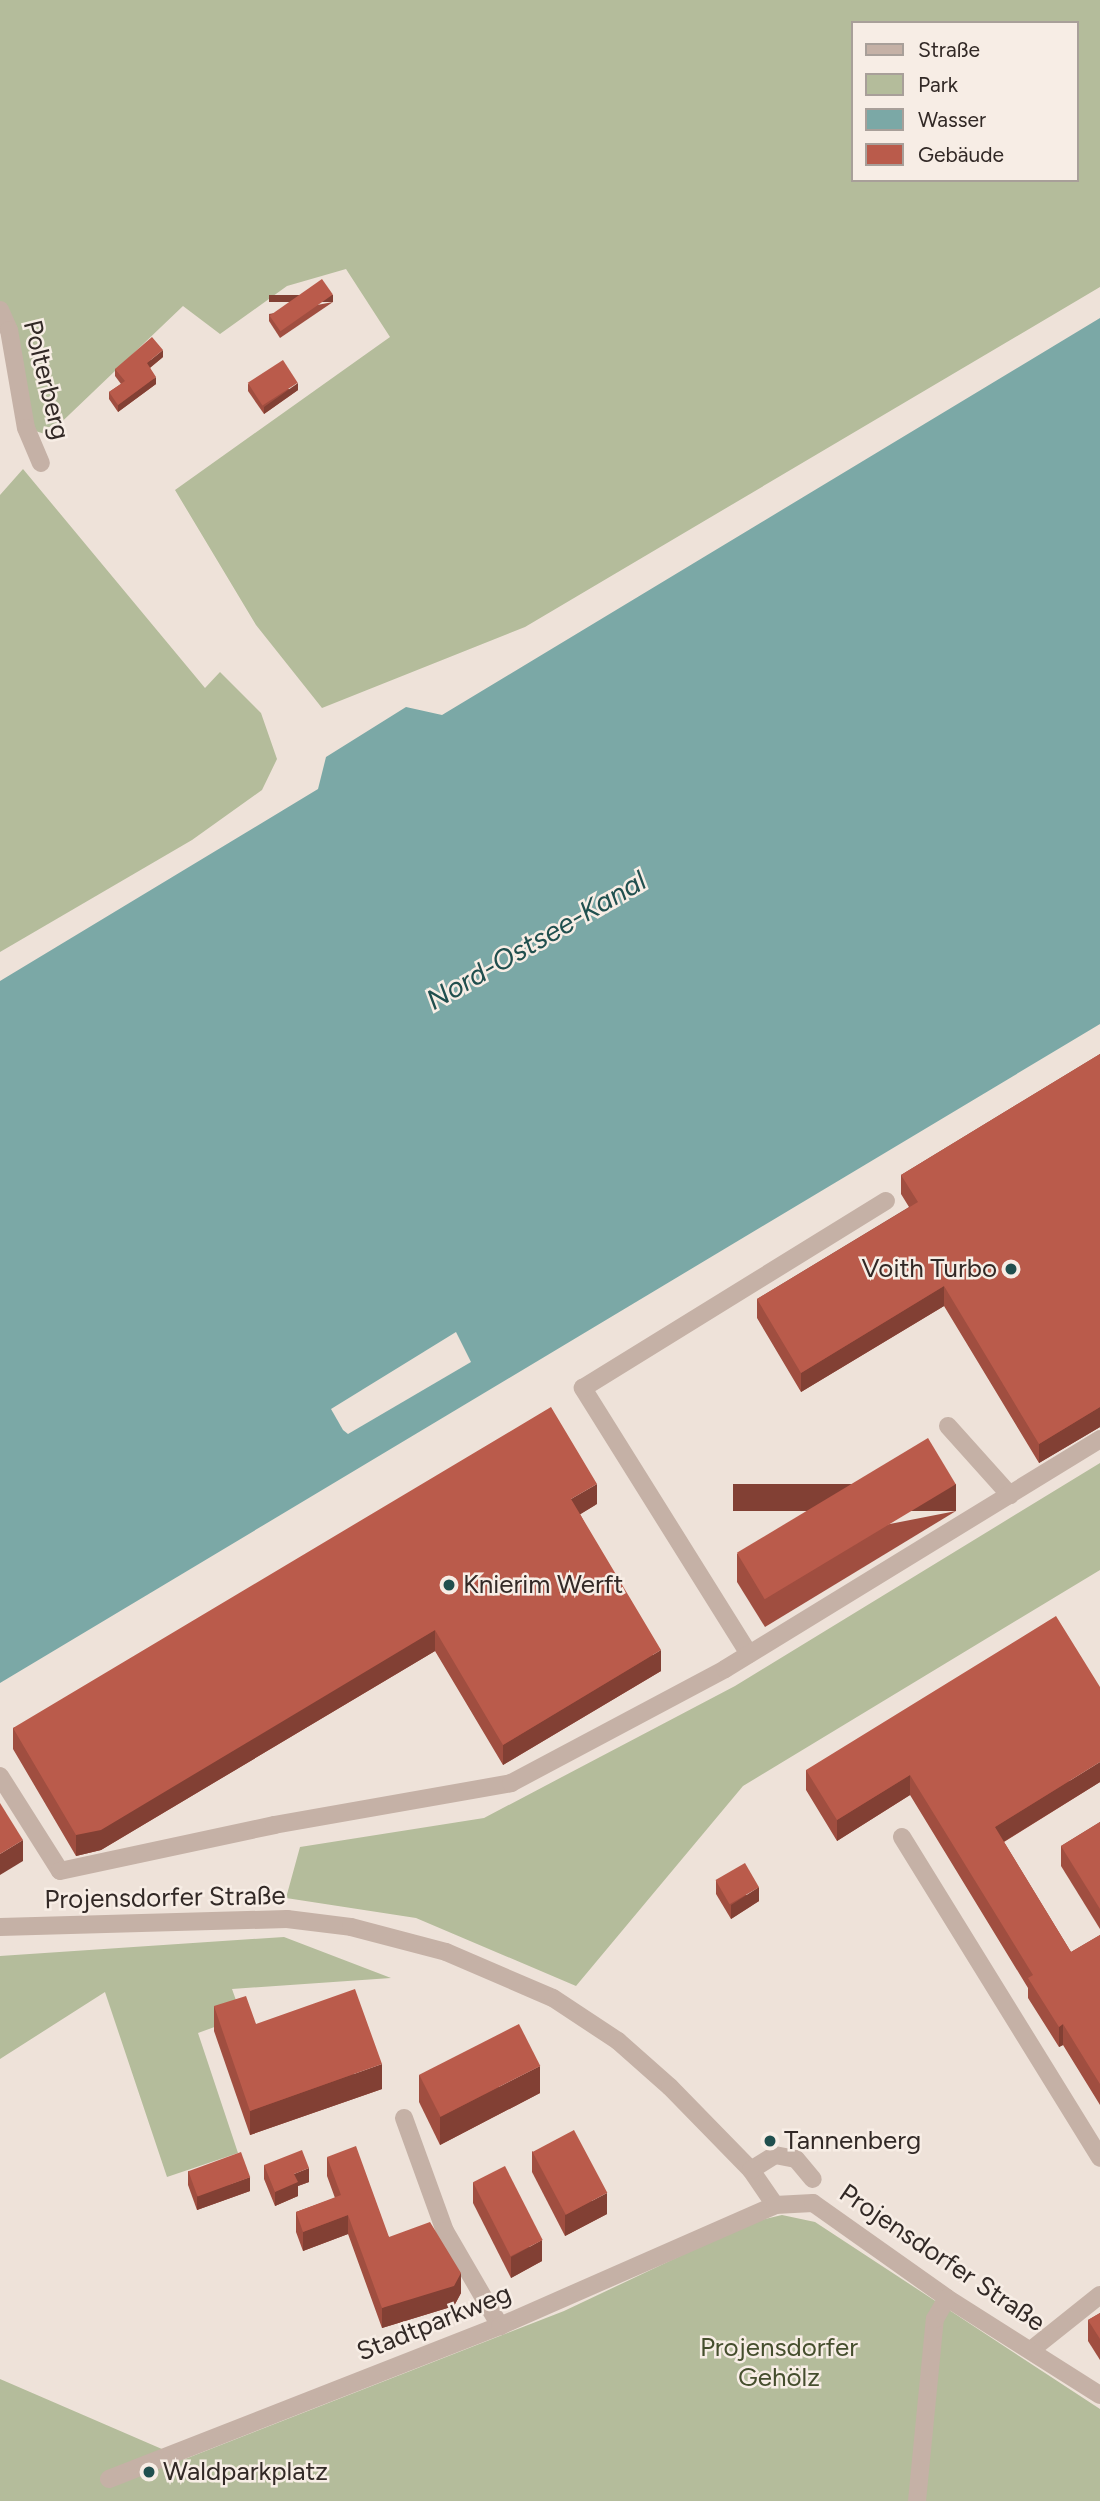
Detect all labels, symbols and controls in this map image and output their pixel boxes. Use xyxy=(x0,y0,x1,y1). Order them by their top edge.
legend xyxy=(852,21,1079,182)
text: Straße xyxy=(918,37,980,62)
text: Park xyxy=(918,72,958,97)
text: Wasser xyxy=(918,107,986,132)
text: Gebäude xyxy=(918,142,1004,167)
street label: Polterberg xyxy=(16,317,76,443)
water label: Nord-Ostsee-Kanal xyxy=(420,863,652,1017)
place label: Voith Turbo xyxy=(861,1253,997,1285)
marker: Voith Turbo xyxy=(1003,1261,1019,1277)
place label: Knierim Werft xyxy=(463,1569,623,1601)
marker: Knierim Werft xyxy=(441,1577,457,1593)
street label: Projensdorfer Straße xyxy=(44,1880,286,1916)
place label: Tannenberg xyxy=(784,2125,921,2157)
marker: Tannenberg xyxy=(762,2133,778,2149)
street label: Projensdorfer Straße xyxy=(833,2178,1051,2338)
street label: Stadtparkweg xyxy=(352,2278,516,2368)
park label: Projensdorfer Gehölz xyxy=(700,2332,858,2394)
place label: Waldparkplatz xyxy=(163,2456,328,2488)
marker: Waldparkplatz xyxy=(141,2464,157,2480)

